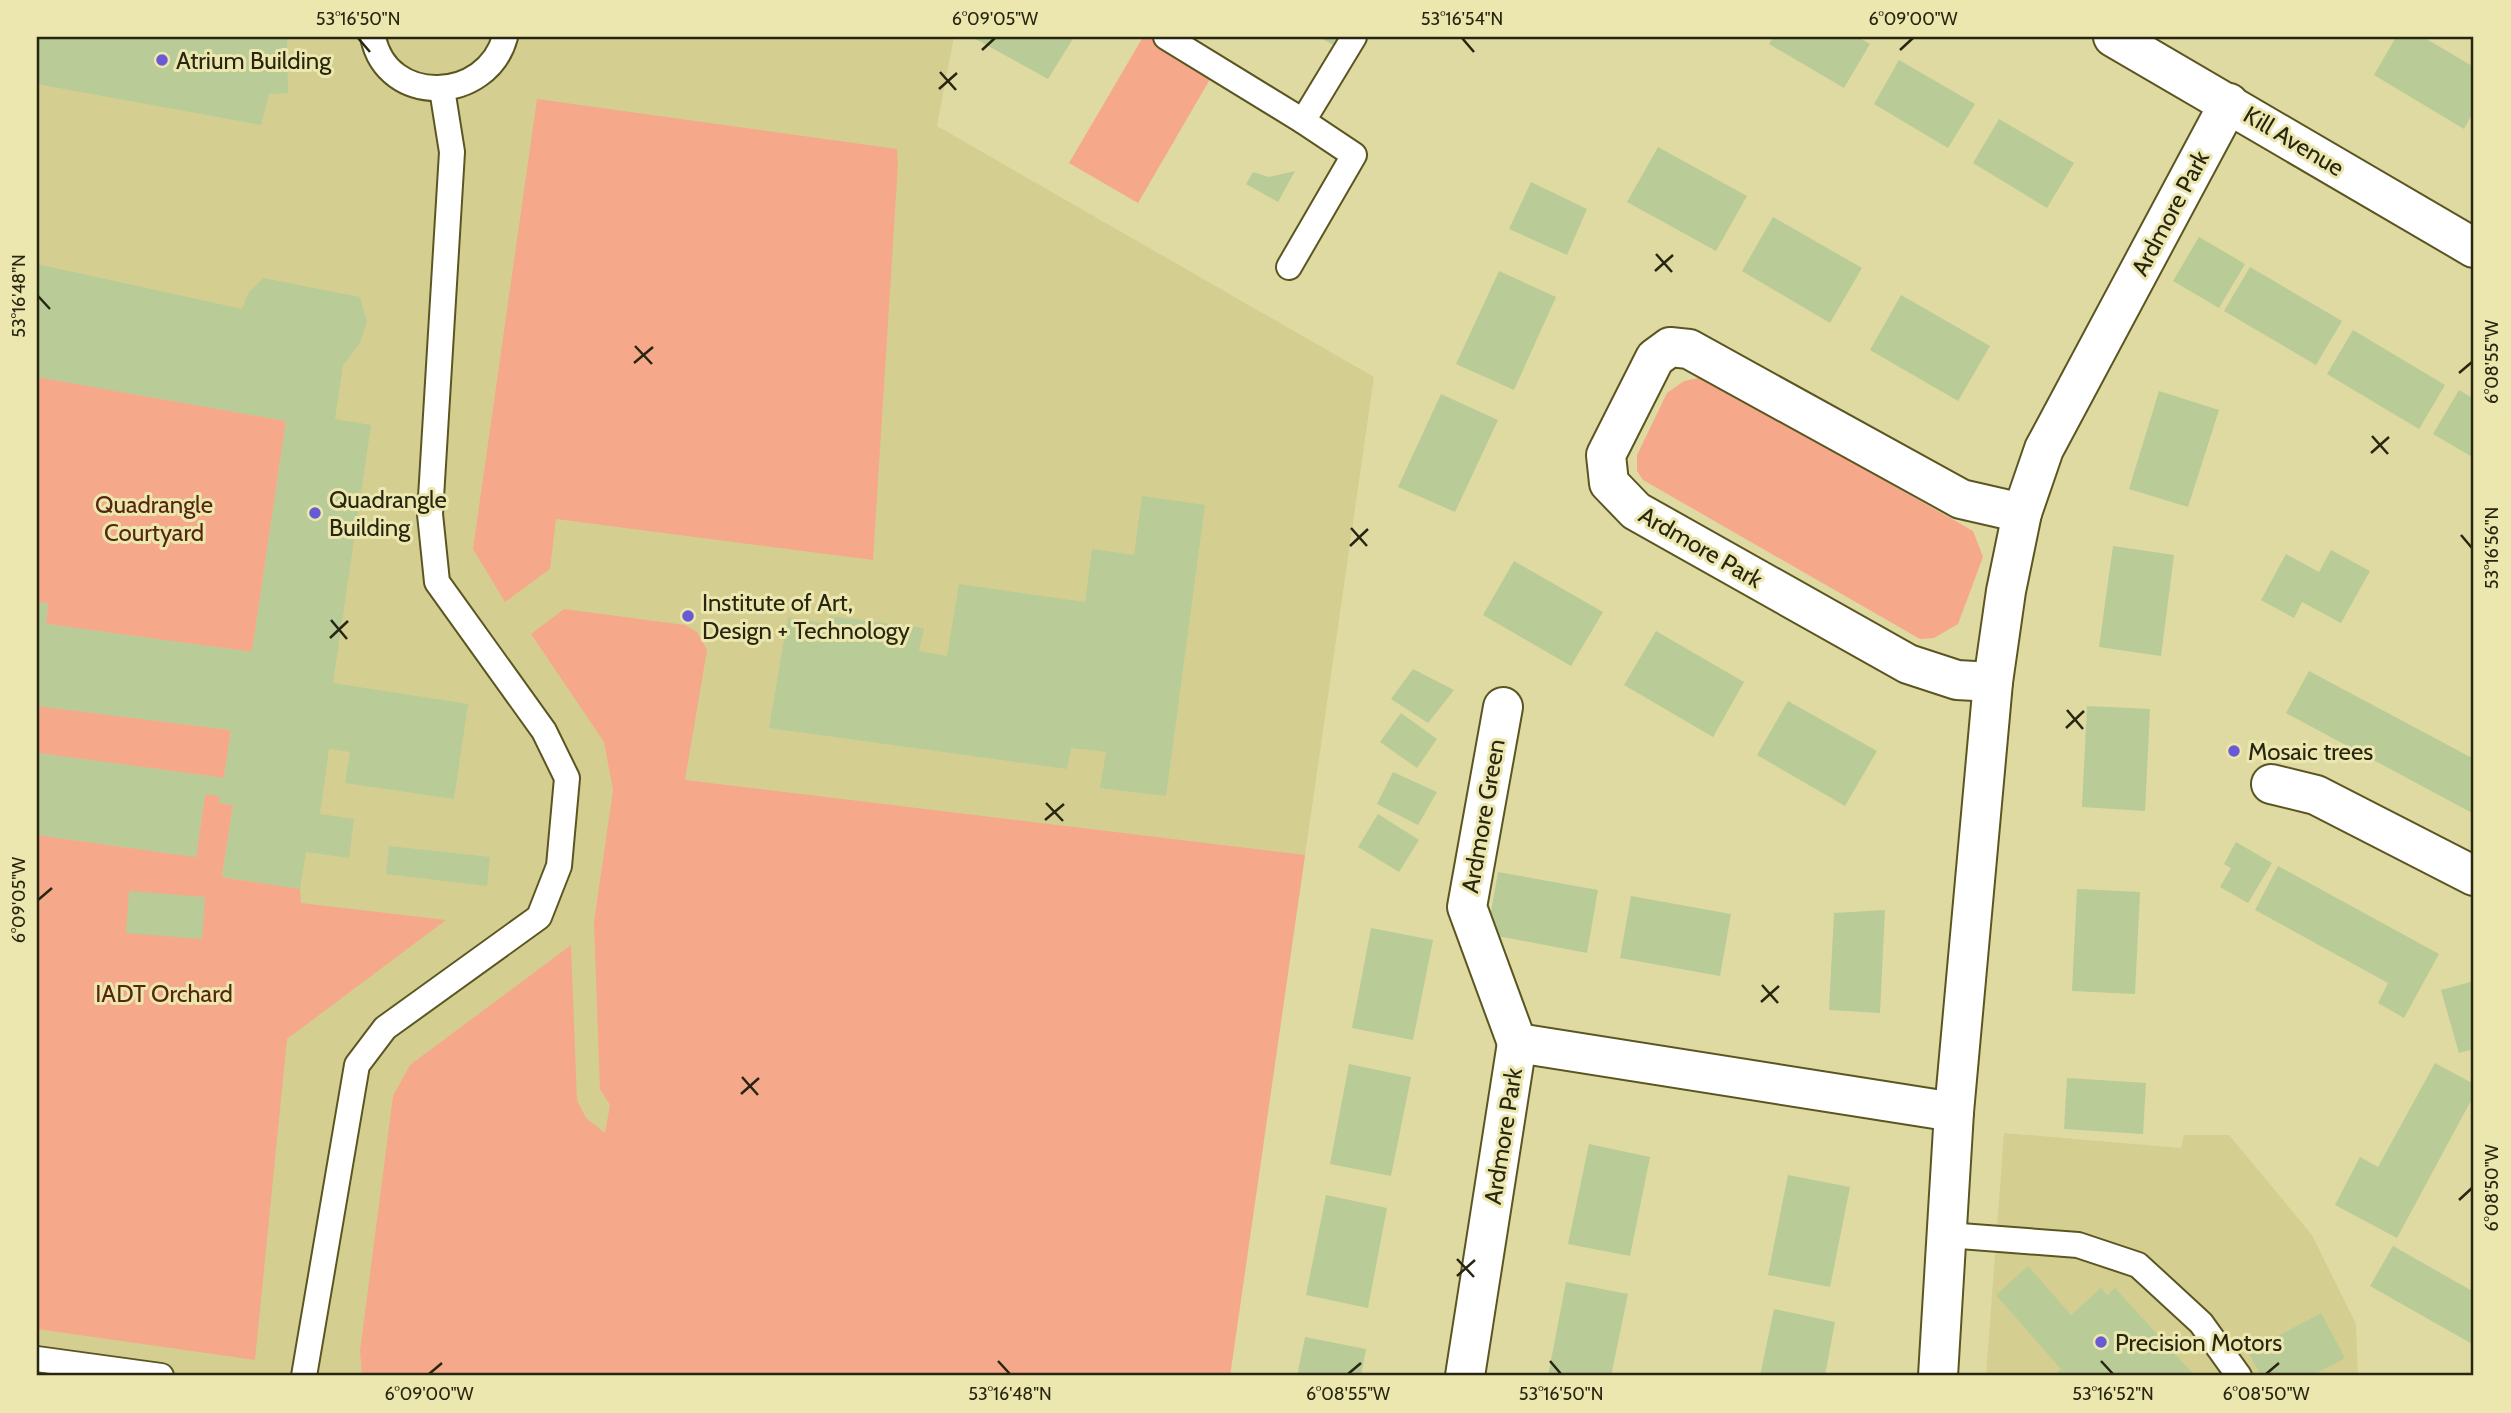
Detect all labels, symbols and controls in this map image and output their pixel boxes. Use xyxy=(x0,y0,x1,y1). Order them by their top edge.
text: 53°16'50"N xyxy=(316,8,400,30)
text: 6°09'05"W xyxy=(952,8,1038,30)
text: 53°16'54"N xyxy=(1421,8,1503,30)
text: 6°09'00"W xyxy=(1868,8,1958,30)
place label: Atrium Building xyxy=(176,46,332,75)
marker: Atrium Building xyxy=(154,52,170,68)
street label: Kill Avenue xyxy=(2238,100,2350,182)
street label: Ardmore Park xyxy=(2125,145,2215,281)
text: 53°16'48"N xyxy=(8,254,30,338)
text: 6°08'55"W xyxy=(2481,320,2503,404)
place label: Quadrangle Building xyxy=(329,485,447,542)
park label: Quadrangle Courtyard xyxy=(95,490,213,547)
street label: Ardmore Park xyxy=(1634,500,1768,594)
marker: Quadrangle Building xyxy=(307,505,323,521)
text: 53°16'56"N xyxy=(2481,507,2503,589)
place label: Institute of Art, Design + Technology xyxy=(702,588,910,645)
marker: Institute of Art, Design + Technology xyxy=(680,608,696,624)
street label: Ardmore Green xyxy=(1455,737,1511,895)
place label: Mosaic trees xyxy=(2248,737,2373,766)
marker: Mosaic trees xyxy=(2226,743,2242,759)
text: 6°09'05"W xyxy=(8,857,30,943)
park label: IADT Orchard xyxy=(95,979,233,1008)
street label: Ardmore Park xyxy=(1478,1065,1528,1206)
text: 6°08'50"W xyxy=(2481,1145,2503,1231)
place label: Precision Motors xyxy=(2115,1328,2282,1357)
marker: Precision Motors xyxy=(2093,1334,2109,1350)
text: 6°09'00"W xyxy=(384,1383,474,1405)
text: 53°16'48"N xyxy=(968,1383,1052,1405)
text: 6°08'55"W xyxy=(1306,1383,1390,1405)
text: 53°16'50"N xyxy=(1519,1383,1603,1405)
text: 53°16'52"N xyxy=(2072,1383,2154,1405)
text: 6°08'50"W xyxy=(2223,1383,2309,1405)

